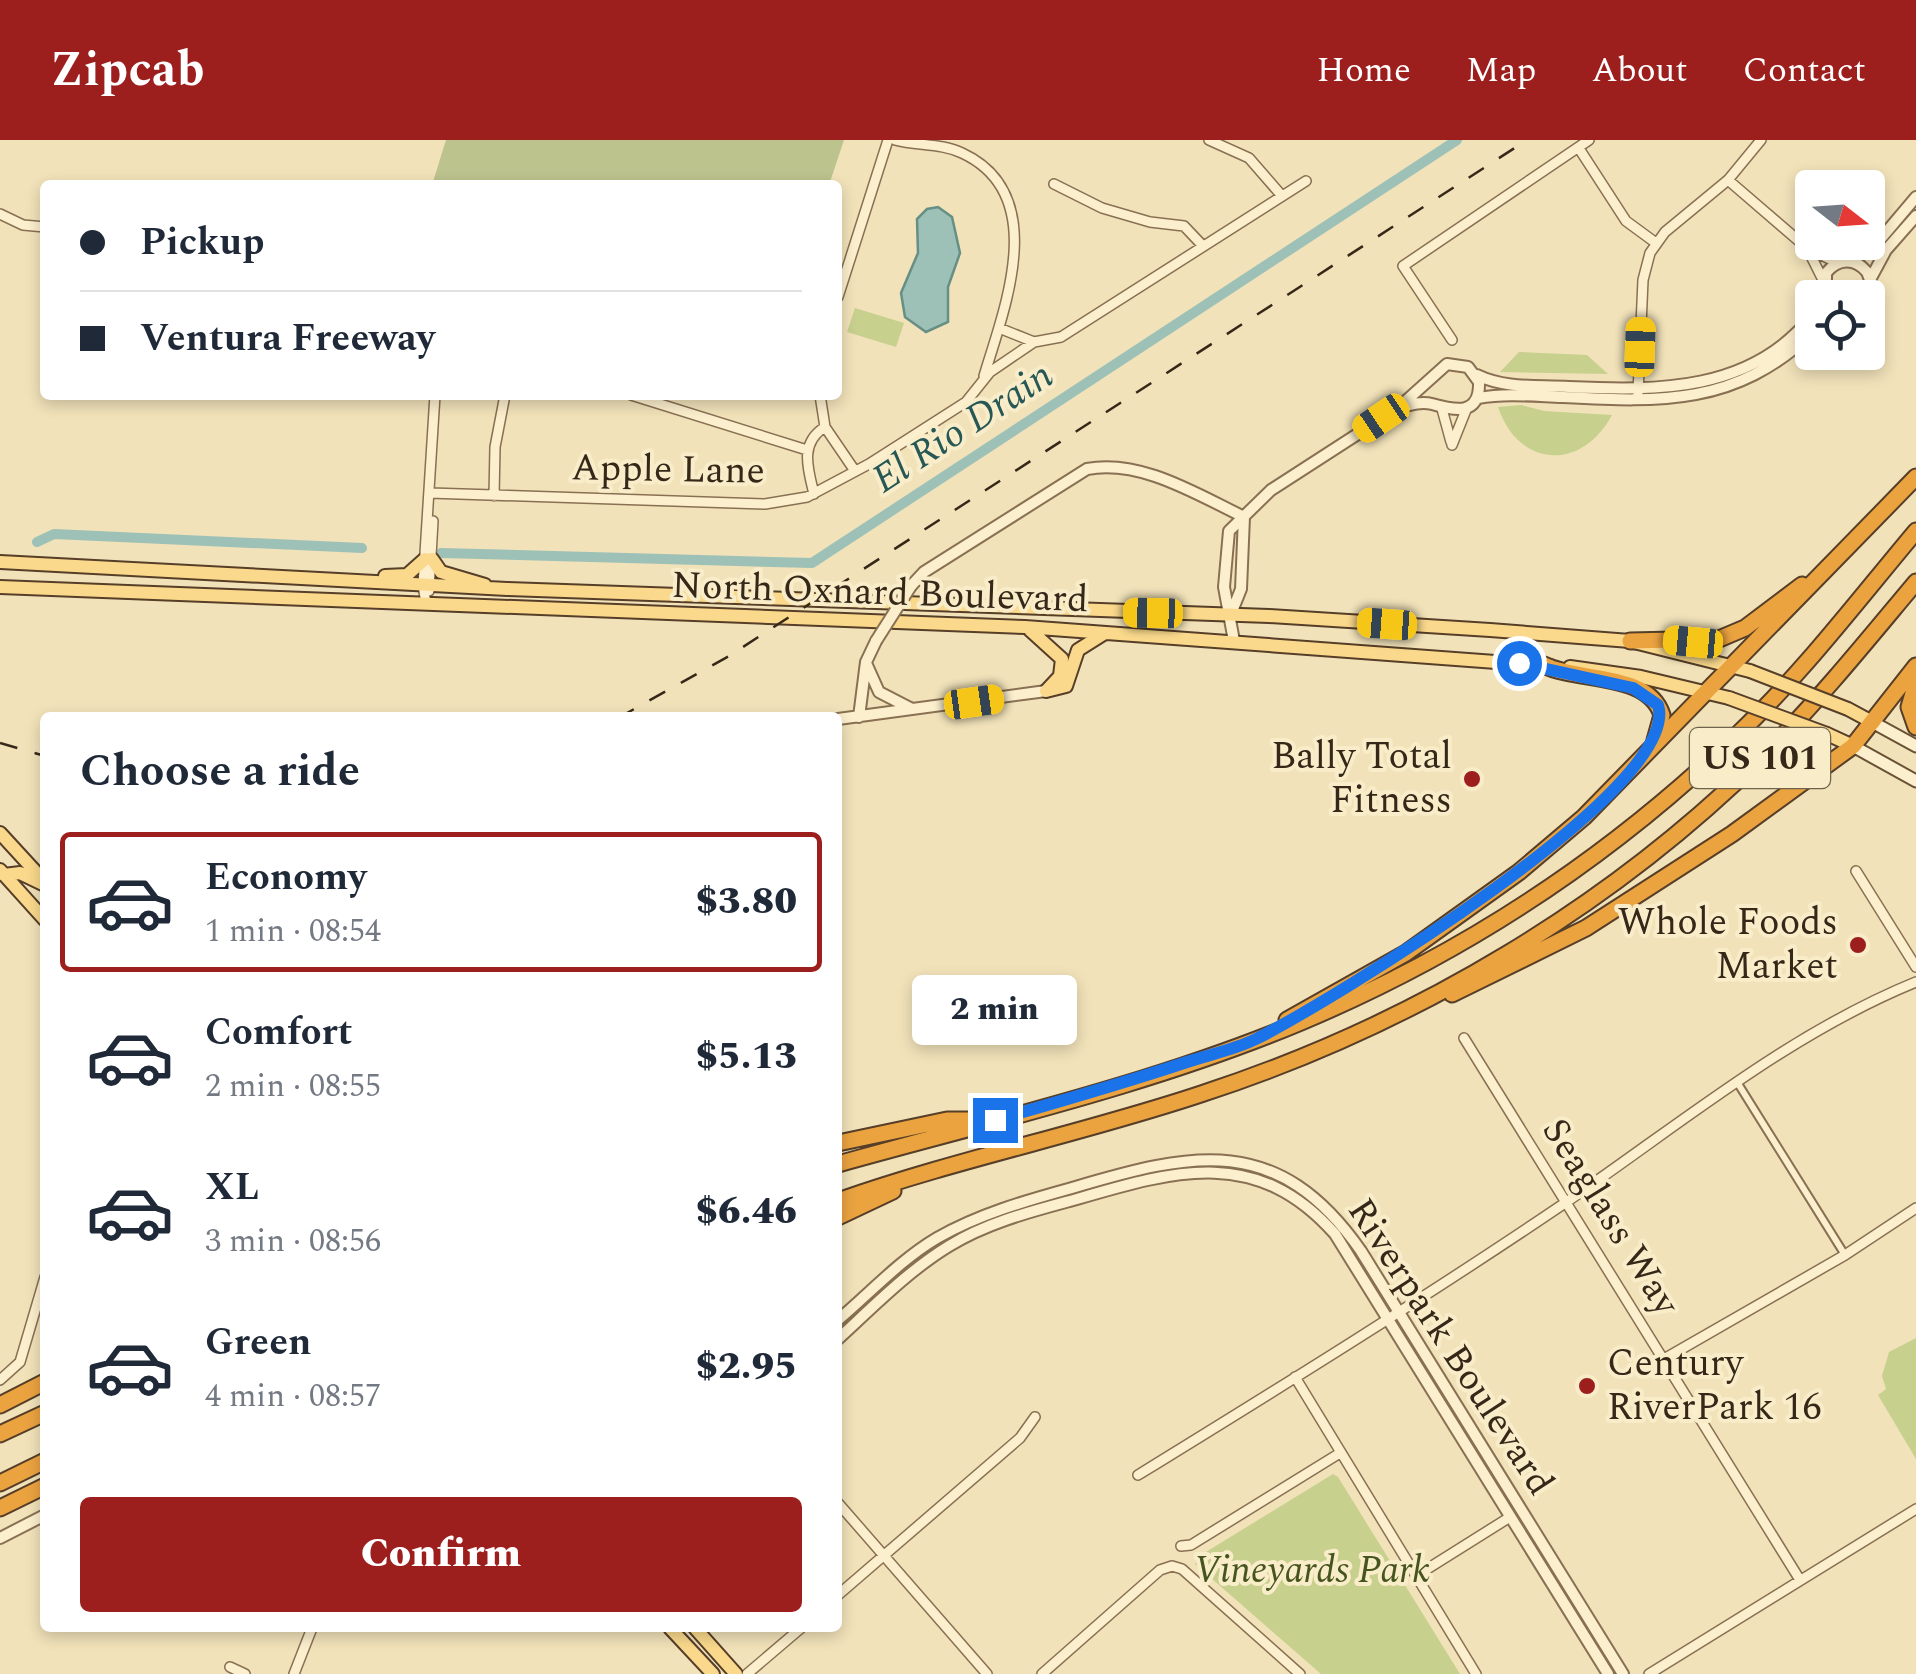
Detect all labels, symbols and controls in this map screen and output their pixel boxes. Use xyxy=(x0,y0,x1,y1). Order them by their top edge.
text: Zipcab xyxy=(50,34,204,107)
text: Home xyxy=(1317,44,1411,97)
text: Map xyxy=(1466,44,1536,97)
text: About xyxy=(1591,44,1688,97)
text: Contact xyxy=(1743,44,1866,97)
north arrow xyxy=(1795,170,1885,260)
map controls xyxy=(1795,170,1885,370)
text: Pickup xyxy=(140,214,264,272)
button: locate xyxy=(1795,280,1885,370)
text: Ventura Freeway xyxy=(140,310,435,368)
car xyxy=(1624,316,1656,378)
water label: El Rio Drain xyxy=(860,346,1066,510)
car xyxy=(1348,389,1414,447)
street label: Apple Lane xyxy=(571,439,765,501)
street label: North Oxnard Boulevard xyxy=(671,557,1089,629)
car xyxy=(1123,597,1183,629)
car xyxy=(1356,607,1418,641)
car xyxy=(1662,624,1724,660)
route start xyxy=(1497,641,1542,686)
car xyxy=(942,683,1006,721)
place label: Bally Total Fitness xyxy=(1271,728,1452,830)
road number: US 101 xyxy=(1690,728,1830,788)
text: Choose a ride xyxy=(80,737,360,806)
marker: Bally Total Fitness xyxy=(1461,768,1483,790)
text: Economy xyxy=(205,849,366,907)
icon: car xyxy=(85,857,175,947)
text: $3.80 xyxy=(695,873,797,931)
place label: Whole Foods Market xyxy=(1618,894,1838,996)
text: 1 min · 08:54 xyxy=(205,907,381,956)
marker: Whole Foods Market xyxy=(1847,934,1869,956)
callout: 2 min xyxy=(912,975,1078,1045)
text: 2 min xyxy=(950,985,1039,1034)
text: Comfort xyxy=(205,1004,352,1062)
icon: car xyxy=(85,1012,175,1102)
text: $5.13 xyxy=(695,1028,797,1086)
text: 2 min · 08:55 xyxy=(205,1062,381,1111)
route end xyxy=(973,1098,1018,1143)
street label: Seaglass Way xyxy=(1526,1107,1695,1328)
text: XL xyxy=(205,1159,259,1217)
icon: car xyxy=(85,1167,175,1257)
text: $6.46 xyxy=(695,1183,797,1241)
street label: Riverpark Boulevard xyxy=(1332,1187,1568,1507)
text: 3 min · 08:56 xyxy=(205,1217,381,1266)
text: Green xyxy=(205,1314,312,1372)
icon: car xyxy=(85,1322,175,1412)
place label: Century RiverPark 16 xyxy=(1607,1335,1822,1437)
text: $2.95 xyxy=(695,1338,797,1396)
text: 4 min · 08:57 xyxy=(205,1372,381,1421)
marker: Century RiverPark 16 xyxy=(1576,1375,1598,1397)
button: Confirm xyxy=(80,1497,802,1612)
park label: Vineyards Park xyxy=(1194,1542,1430,1600)

